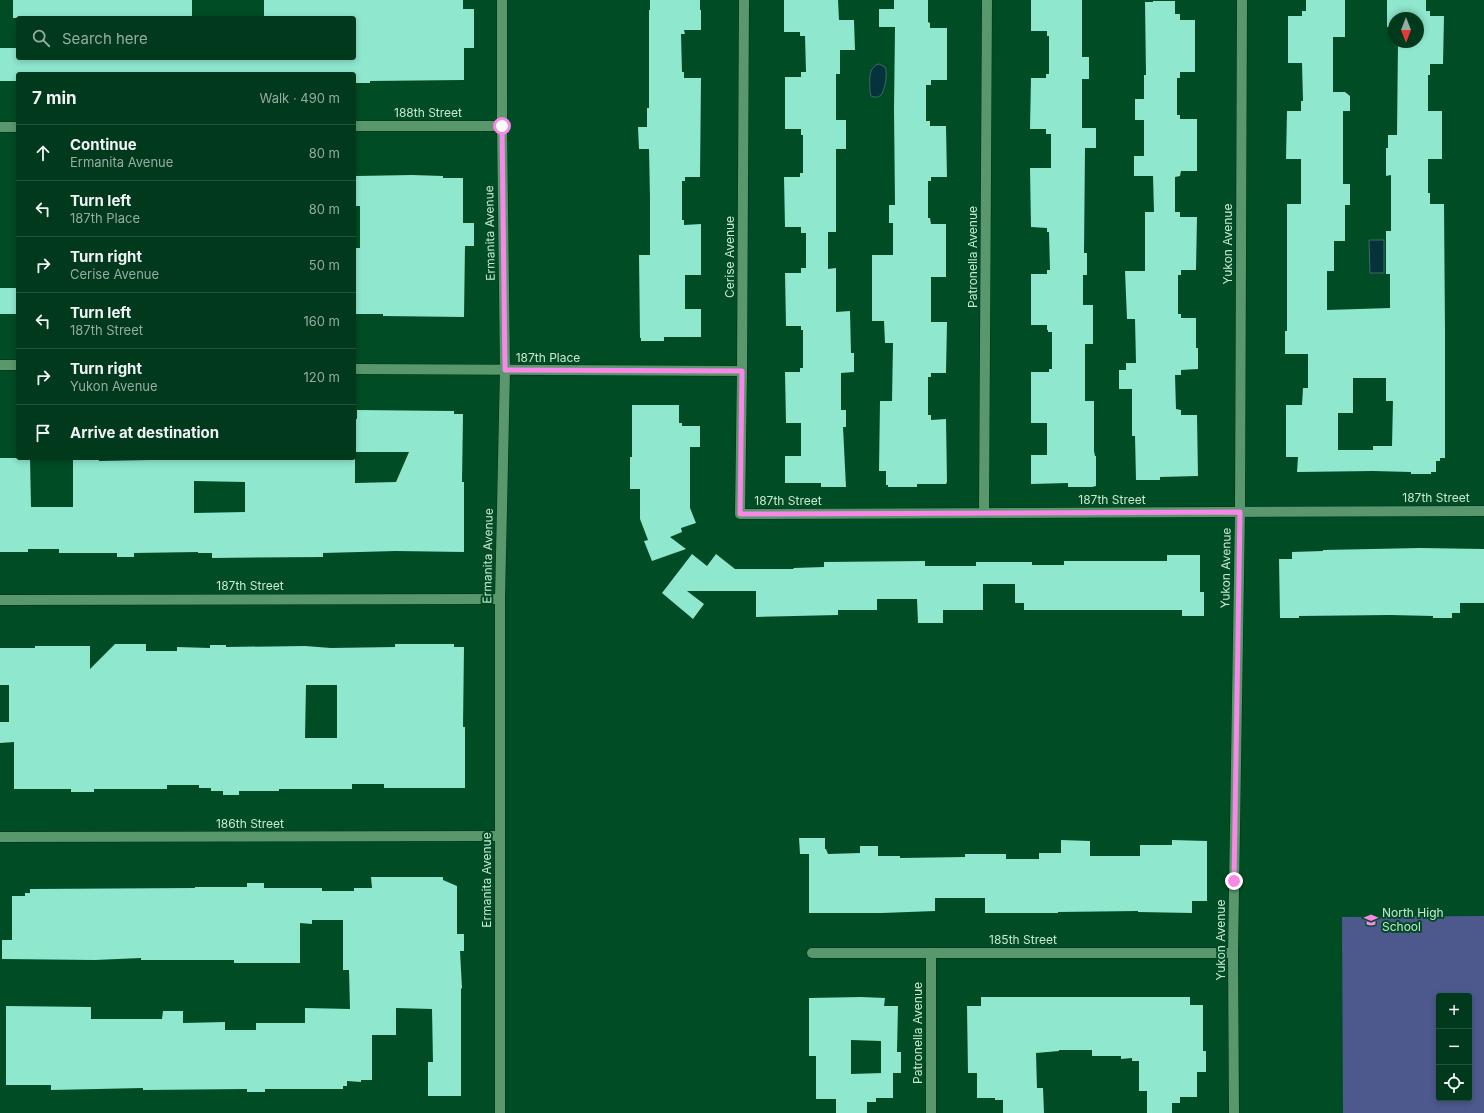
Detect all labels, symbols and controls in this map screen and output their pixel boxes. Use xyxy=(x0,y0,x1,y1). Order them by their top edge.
north arrow xyxy=(1388,12,1424,48)
search box xyxy=(16,16,356,60)
icon: search xyxy=(30,27,52,49)
text: Search here xyxy=(62,29,148,48)
text: 7 min xyxy=(32,88,77,108)
text: Walk · 490 m xyxy=(260,90,340,106)
street label: 188th Street xyxy=(394,105,462,120)
route start xyxy=(493,117,511,135)
text: Continue xyxy=(70,135,137,154)
icon: ahead xyxy=(32,142,54,164)
text: 80 m xyxy=(309,145,340,161)
text: Ermanita Avenue xyxy=(70,154,173,170)
street label: Ermanita Avenue xyxy=(481,185,498,281)
text: Turn left xyxy=(70,191,131,210)
icon: left xyxy=(32,198,54,220)
text: 80 m xyxy=(309,201,340,217)
street label: Yukon Avenue xyxy=(1220,204,1235,284)
street label: Patronella Avenue xyxy=(965,206,980,308)
text: 187th Place xyxy=(70,210,140,226)
street label: Cerise Avenue xyxy=(722,216,737,298)
text: Turn right xyxy=(70,247,142,266)
icon: right xyxy=(32,254,54,276)
text: 50 m xyxy=(309,257,340,273)
text: Cerise Avenue xyxy=(70,266,159,282)
text: Turn left xyxy=(70,303,131,322)
icon: left xyxy=(32,310,54,332)
text: 160 m xyxy=(303,313,340,329)
text: 187th Street xyxy=(70,322,143,338)
street label: 187th Place xyxy=(516,350,580,365)
text: Turn right xyxy=(70,359,142,378)
icon: right xyxy=(32,366,54,388)
text: 120 m xyxy=(304,369,340,385)
text: Yukon Avenue xyxy=(70,378,158,394)
icon: arrive xyxy=(32,422,54,444)
text: Arrive at destination xyxy=(70,423,219,442)
street label: 187th Street xyxy=(1402,490,1470,505)
street label: 187th Street xyxy=(1078,492,1146,507)
street label: 187th Street xyxy=(754,493,822,508)
street label: Ermanita Avenue xyxy=(479,508,496,604)
street label: Yukon Avenue xyxy=(1217,527,1234,609)
street label: 187th Street xyxy=(216,578,284,593)
street label: 186th Street xyxy=(216,816,284,831)
street label: Ermanita Avenue xyxy=(479,832,494,928)
route end xyxy=(1225,872,1243,890)
street label: Yukon Avenue xyxy=(1213,900,1228,980)
place label: North High School xyxy=(1382,905,1444,934)
school or university icon: North High School xyxy=(1363,912,1379,928)
street label: 185th Street xyxy=(989,932,1057,947)
street label: Patronella Avenue xyxy=(910,982,925,1084)
map controls xyxy=(1436,993,1472,1101)
button: + xyxy=(1436,993,1472,1029)
button: − xyxy=(1436,1029,1472,1065)
button: locate xyxy=(1436,1065,1472,1101)

